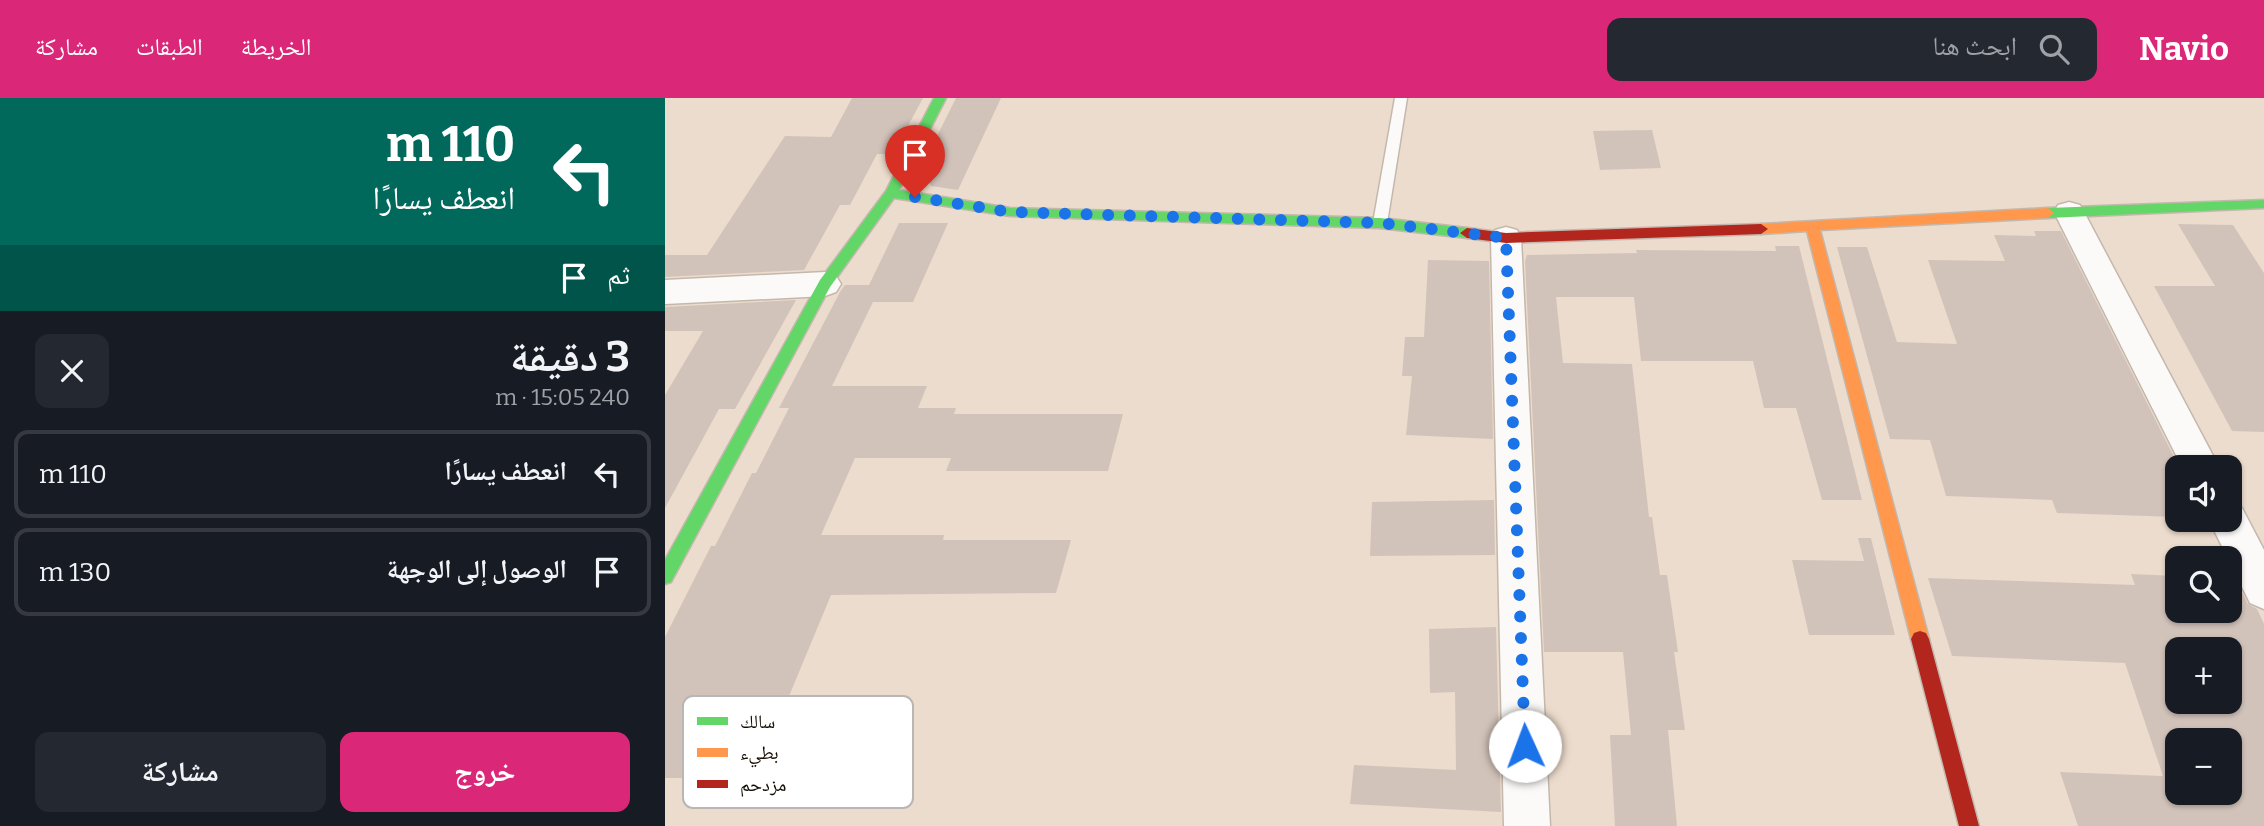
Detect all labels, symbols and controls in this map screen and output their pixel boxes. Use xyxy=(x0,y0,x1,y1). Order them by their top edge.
search box xyxy=(1607,18,2097,81)
text: Navio xyxy=(2139,29,2229,69)
icon: search xyxy=(2035,30,2073,68)
text: ابحث هنا xyxy=(1932,31,2017,62)
text: مشاركة xyxy=(35,33,98,61)
text: الطبقات xyxy=(136,33,203,61)
text: الخريطة xyxy=(241,33,311,61)
text: 110 m xyxy=(386,115,515,174)
pin xyxy=(885,125,945,197)
icon: left xyxy=(539,126,630,217)
icon: arrive xyxy=(896,136,934,174)
text: انعطف يسارًا xyxy=(372,179,515,217)
icon: arrive xyxy=(555,259,593,297)
text: ثم xyxy=(607,260,630,291)
text: 3 دقيقة xyxy=(510,332,630,382)
button: close xyxy=(35,334,109,408)
text: 240 m · 15:05 xyxy=(495,383,630,411)
icon: left xyxy=(588,455,626,493)
map controls xyxy=(2165,455,2242,805)
button: sound xyxy=(2165,455,2242,532)
text: انعطف يسارًا xyxy=(444,456,567,487)
text: 110 m xyxy=(39,459,107,490)
button: search xyxy=(2165,546,2242,623)
icon: arrive xyxy=(588,553,626,591)
text: الوصول إلى الوجهة xyxy=(387,554,567,585)
text: 130 m xyxy=(39,557,111,588)
button: + xyxy=(2165,637,2242,714)
legend xyxy=(683,696,913,808)
position arrow xyxy=(1488,709,1562,783)
text: سالك xyxy=(740,710,775,733)
button: − xyxy=(2165,728,2242,805)
button: مشاركة xyxy=(35,732,326,812)
button: خروج xyxy=(340,732,630,812)
text: بطيء xyxy=(740,741,779,768)
text: مزدحم xyxy=(740,773,786,797)

